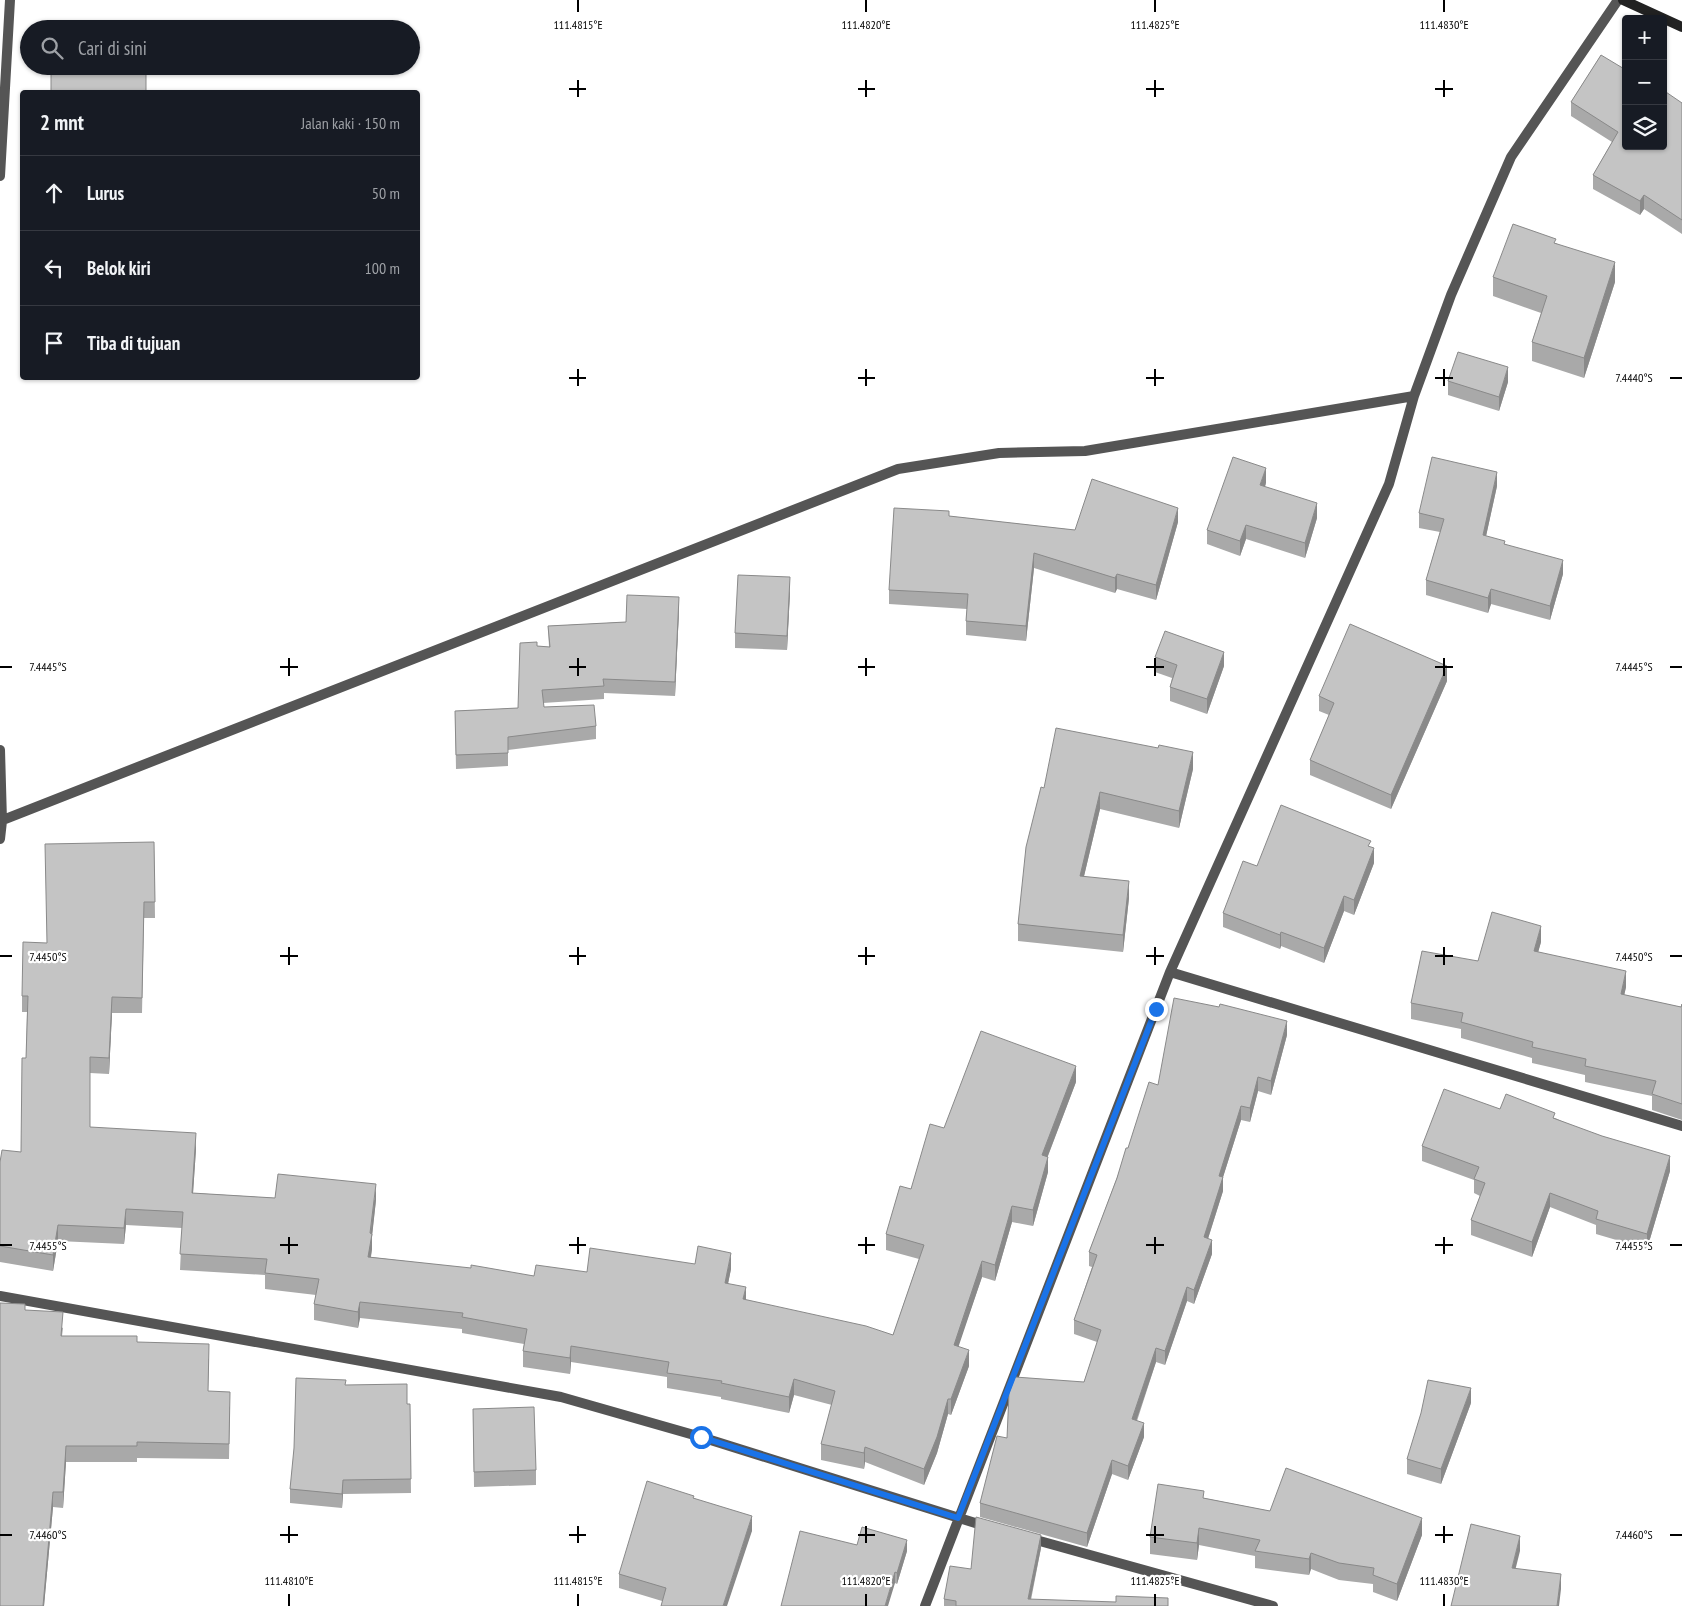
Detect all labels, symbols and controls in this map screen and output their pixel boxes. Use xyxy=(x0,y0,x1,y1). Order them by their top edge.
map controls xyxy=(1622,15,1667,150)
button: + xyxy=(1622,15,1667,60)
text: 111.4815°E xyxy=(553,17,603,32)
text: 111.4820°E xyxy=(841,17,891,32)
text: 111.4825°E xyxy=(1130,17,1180,32)
text: 111.4830°E xyxy=(1419,17,1469,32)
search box xyxy=(20,20,420,75)
icon: search xyxy=(38,34,66,62)
text: Cari di sini xyxy=(78,36,147,60)
button: − xyxy=(1622,60,1667,105)
button: layers xyxy=(1622,105,1667,150)
text: 2 mnt xyxy=(40,109,84,136)
text: Jalan kaki · 150 m xyxy=(301,113,400,133)
icon: ahead xyxy=(40,179,68,207)
text: Lurus xyxy=(87,181,124,205)
text: 50 m xyxy=(372,183,400,203)
icon: left xyxy=(40,254,68,282)
text: Belok kiri xyxy=(87,256,151,280)
text: 100 m xyxy=(365,258,400,278)
icon: arrive xyxy=(40,329,68,357)
text: Tiba di tujuan xyxy=(87,331,180,355)
text: 7.4440°S xyxy=(1615,370,1653,385)
text: 7.4445°S xyxy=(29,659,67,674)
text: 7.4445°S xyxy=(1615,659,1653,674)
text: 7.4450°S xyxy=(29,949,67,964)
text: 7.4450°S xyxy=(1615,949,1653,964)
route end xyxy=(1145,998,1168,1021)
text: 7.4455°S xyxy=(29,1238,67,1253)
text: 7.4455°S xyxy=(1615,1238,1653,1253)
route start xyxy=(690,1426,713,1449)
text: 7.4460°S xyxy=(29,1527,67,1542)
text: 7.4460°S xyxy=(1615,1527,1653,1542)
text: 111.4810°E xyxy=(264,1573,314,1588)
text: 111.4815°E xyxy=(553,1573,603,1588)
text: 111.4820°E xyxy=(841,1573,891,1588)
text: 111.4825°E xyxy=(1130,1573,1180,1588)
text: 111.4830°E xyxy=(1419,1573,1469,1588)

